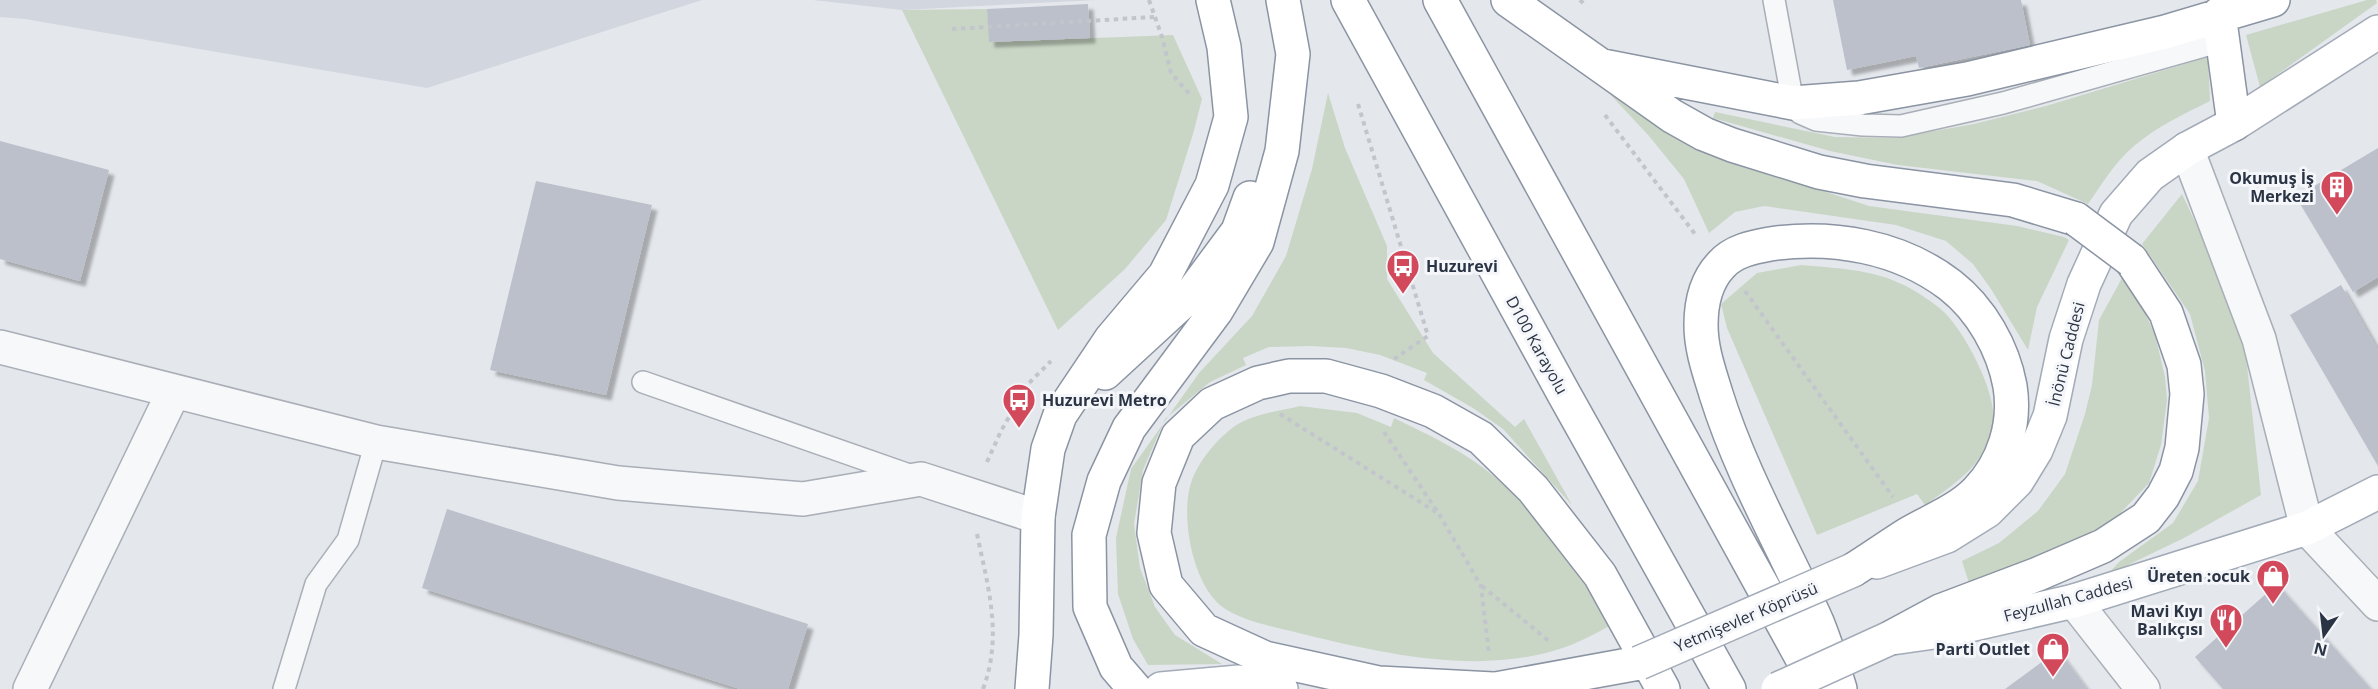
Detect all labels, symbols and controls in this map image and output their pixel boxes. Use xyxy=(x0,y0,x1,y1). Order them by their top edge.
place label: Okumuş İş Merkezi xyxy=(2229,167,2314,207)
building icon: Okumuş İş Merkezi xyxy=(2319,169,2355,216)
bus stop icon: Huzurevi xyxy=(1385,248,1421,295)
place label: Huzurevi xyxy=(1426,255,1498,277)
street label: D100 Karayolu xyxy=(1501,292,1573,398)
street label: İnönü Caddesi xyxy=(2042,299,2090,409)
bus stop icon: Huzurevi Metro xyxy=(1001,382,1037,429)
place label: Huzurevi Metro xyxy=(1042,389,1167,411)
shop icon: Üreten :ocuk xyxy=(2255,558,2291,605)
place label: Üreten :ocuk xyxy=(2147,565,2250,587)
street label: Feyzullah Caddesi xyxy=(2001,571,2135,627)
street label: Yetmişevler Köprüsü xyxy=(1671,577,1821,657)
place label: Mavi Kıyı Balıkçısı xyxy=(2131,600,2203,640)
restaurant icon: Mavi Kıyı Balıkçısı xyxy=(2208,602,2244,649)
north arrow xyxy=(2294,605,2354,665)
shop icon: Parti Outlet xyxy=(2035,631,2071,678)
text: N xyxy=(2311,637,2329,662)
place label: Parti Outlet xyxy=(1936,638,2030,660)

